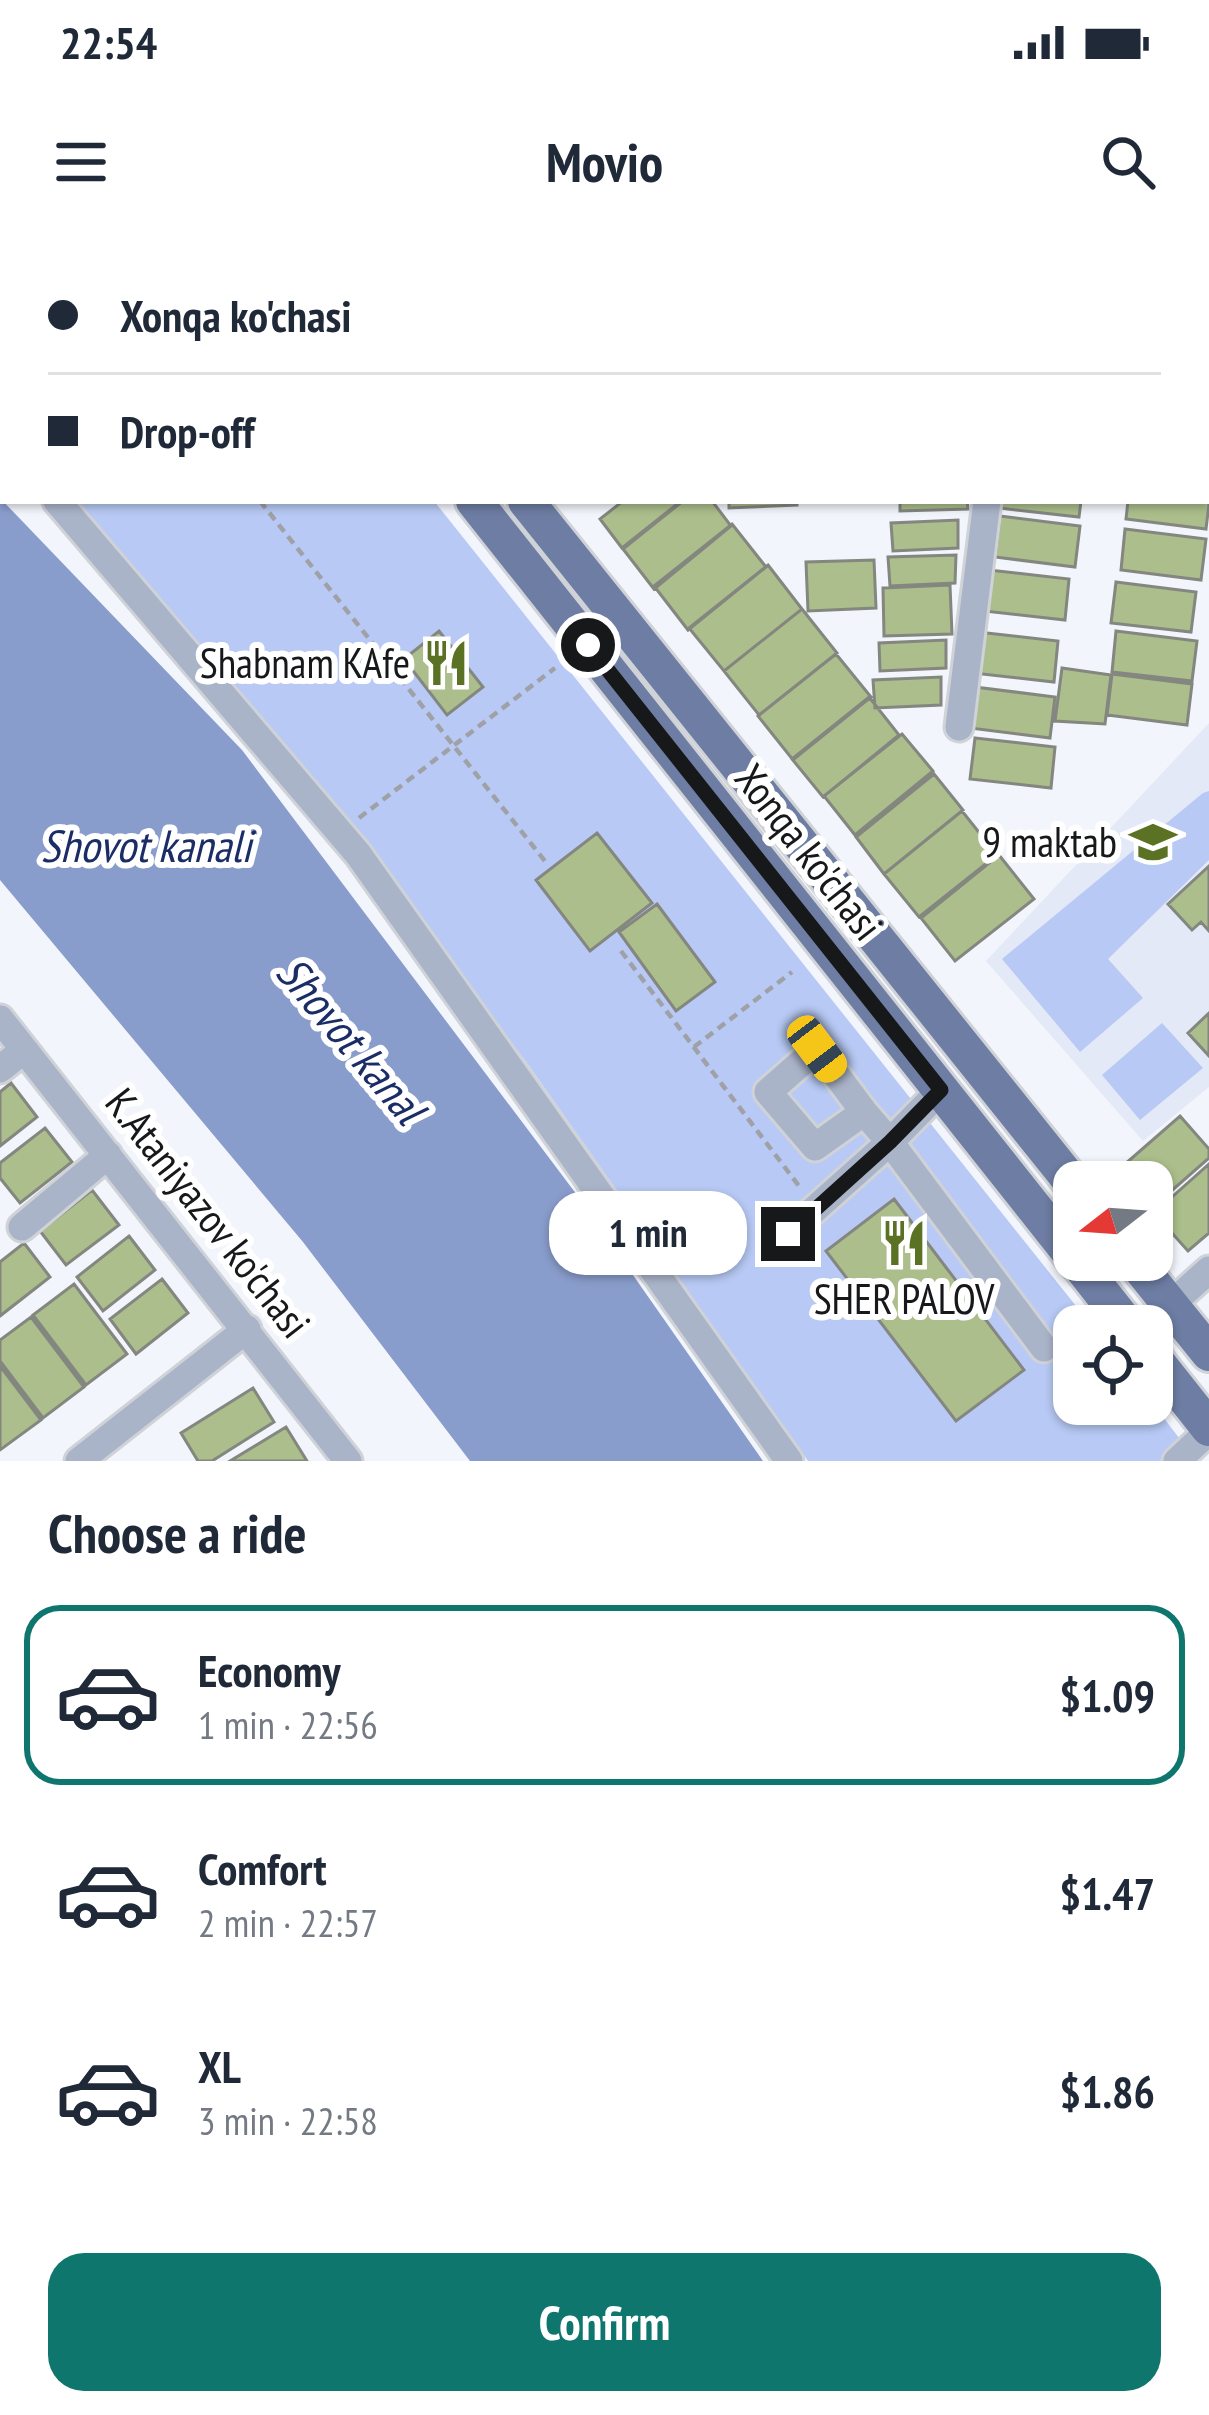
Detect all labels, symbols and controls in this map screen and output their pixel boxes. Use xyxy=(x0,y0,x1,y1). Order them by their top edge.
text: 22:54 xyxy=(60,13,157,71)
text: Movio xyxy=(546,127,663,197)
icon: menu xyxy=(48,129,114,195)
icon: search xyxy=(1095,129,1161,195)
text: Xonqa ko'chasi xyxy=(120,286,351,344)
text: Drop-off xyxy=(120,402,254,460)
route start xyxy=(561,618,615,672)
place label: Shabnam KAfe xyxy=(200,635,410,690)
restaurant icon: Shabnam KAfe xyxy=(421,638,471,688)
street label: Xonqa ko'chasi xyxy=(723,752,896,951)
place label: 9 maktab xyxy=(982,814,1117,869)
water label: Shovot kanali xyxy=(41,816,256,874)
school or university icon: 9 maktab xyxy=(1128,817,1178,867)
water label: Shovot kanal xyxy=(265,944,441,1138)
car xyxy=(781,1009,853,1089)
street label: K.Ataniyazov ko'chasi xyxy=(94,1077,323,1349)
north arrow xyxy=(1053,1161,1173,1281)
map controls xyxy=(1053,1161,1173,1425)
callout: 1 min xyxy=(548,1192,746,1276)
text: 1 min xyxy=(609,1207,687,1258)
route end xyxy=(761,1207,815,1261)
restaurant icon: SHER PALOV xyxy=(879,1218,929,1268)
place label: SHER PALOV xyxy=(814,1271,995,1326)
button: locate xyxy=(1053,1305,1173,1425)
text: Choose a ride xyxy=(48,1498,307,1568)
icon: car xyxy=(54,1641,162,1749)
text: Economy xyxy=(198,1641,341,1699)
text: $1.09 xyxy=(1059,1666,1155,1724)
text: 1 min · 22:56 xyxy=(198,1699,378,1750)
icon: car xyxy=(54,1839,162,1947)
text: Comfort xyxy=(198,1839,327,1897)
text: $1.47 xyxy=(1059,1864,1155,1922)
text: 2 min · 22:57 xyxy=(198,1897,378,1948)
icon: car xyxy=(54,2037,162,2145)
text: XL xyxy=(198,2037,241,2095)
text: $1.86 xyxy=(1059,2062,1155,2120)
text: 3 min · 22:58 xyxy=(198,2095,378,2146)
button: Confirm xyxy=(48,2253,1161,2391)

